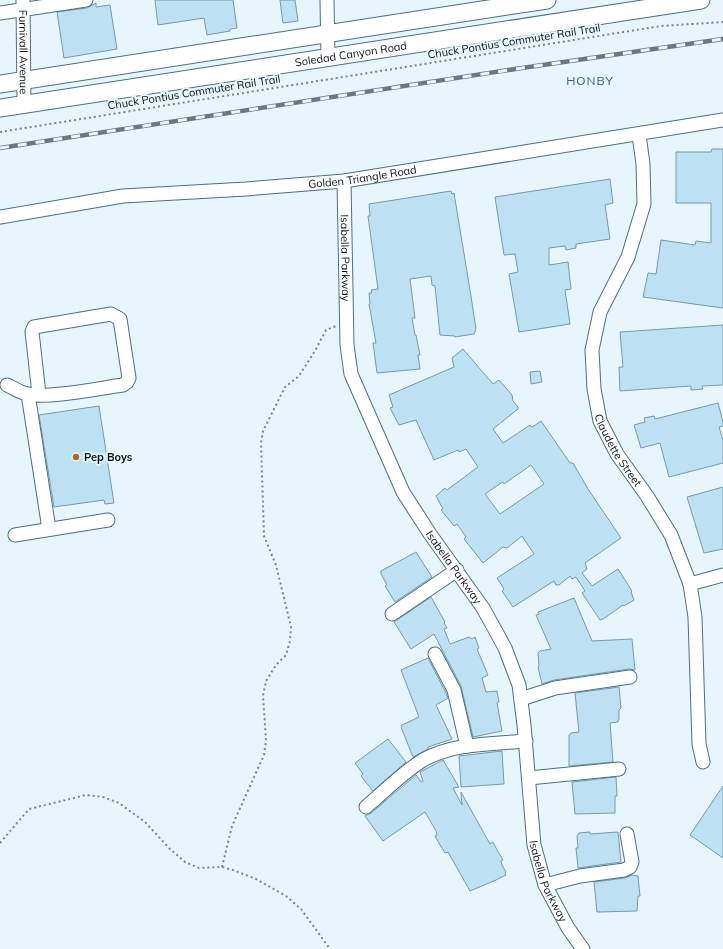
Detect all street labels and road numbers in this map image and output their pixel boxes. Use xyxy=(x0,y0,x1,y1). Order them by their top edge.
street label: Furnivall Avenue xyxy=(16,10,31,94)
street label: Chuck Pontius Commuter Rail Trail xyxy=(427,20,601,62)
street label: Soledad Canyon Road xyxy=(294,38,408,69)
street label: Chuck Pontius Commuter Rail Trail xyxy=(107,71,281,113)
street label: Golden Triangle Road xyxy=(307,162,418,191)
street label: Isabella Parkway xyxy=(338,214,353,302)
street label: Claudette Street xyxy=(592,413,645,489)
street label: Isabella Parkway xyxy=(423,528,485,607)
street label: Isabella Parkway xyxy=(527,840,571,925)

